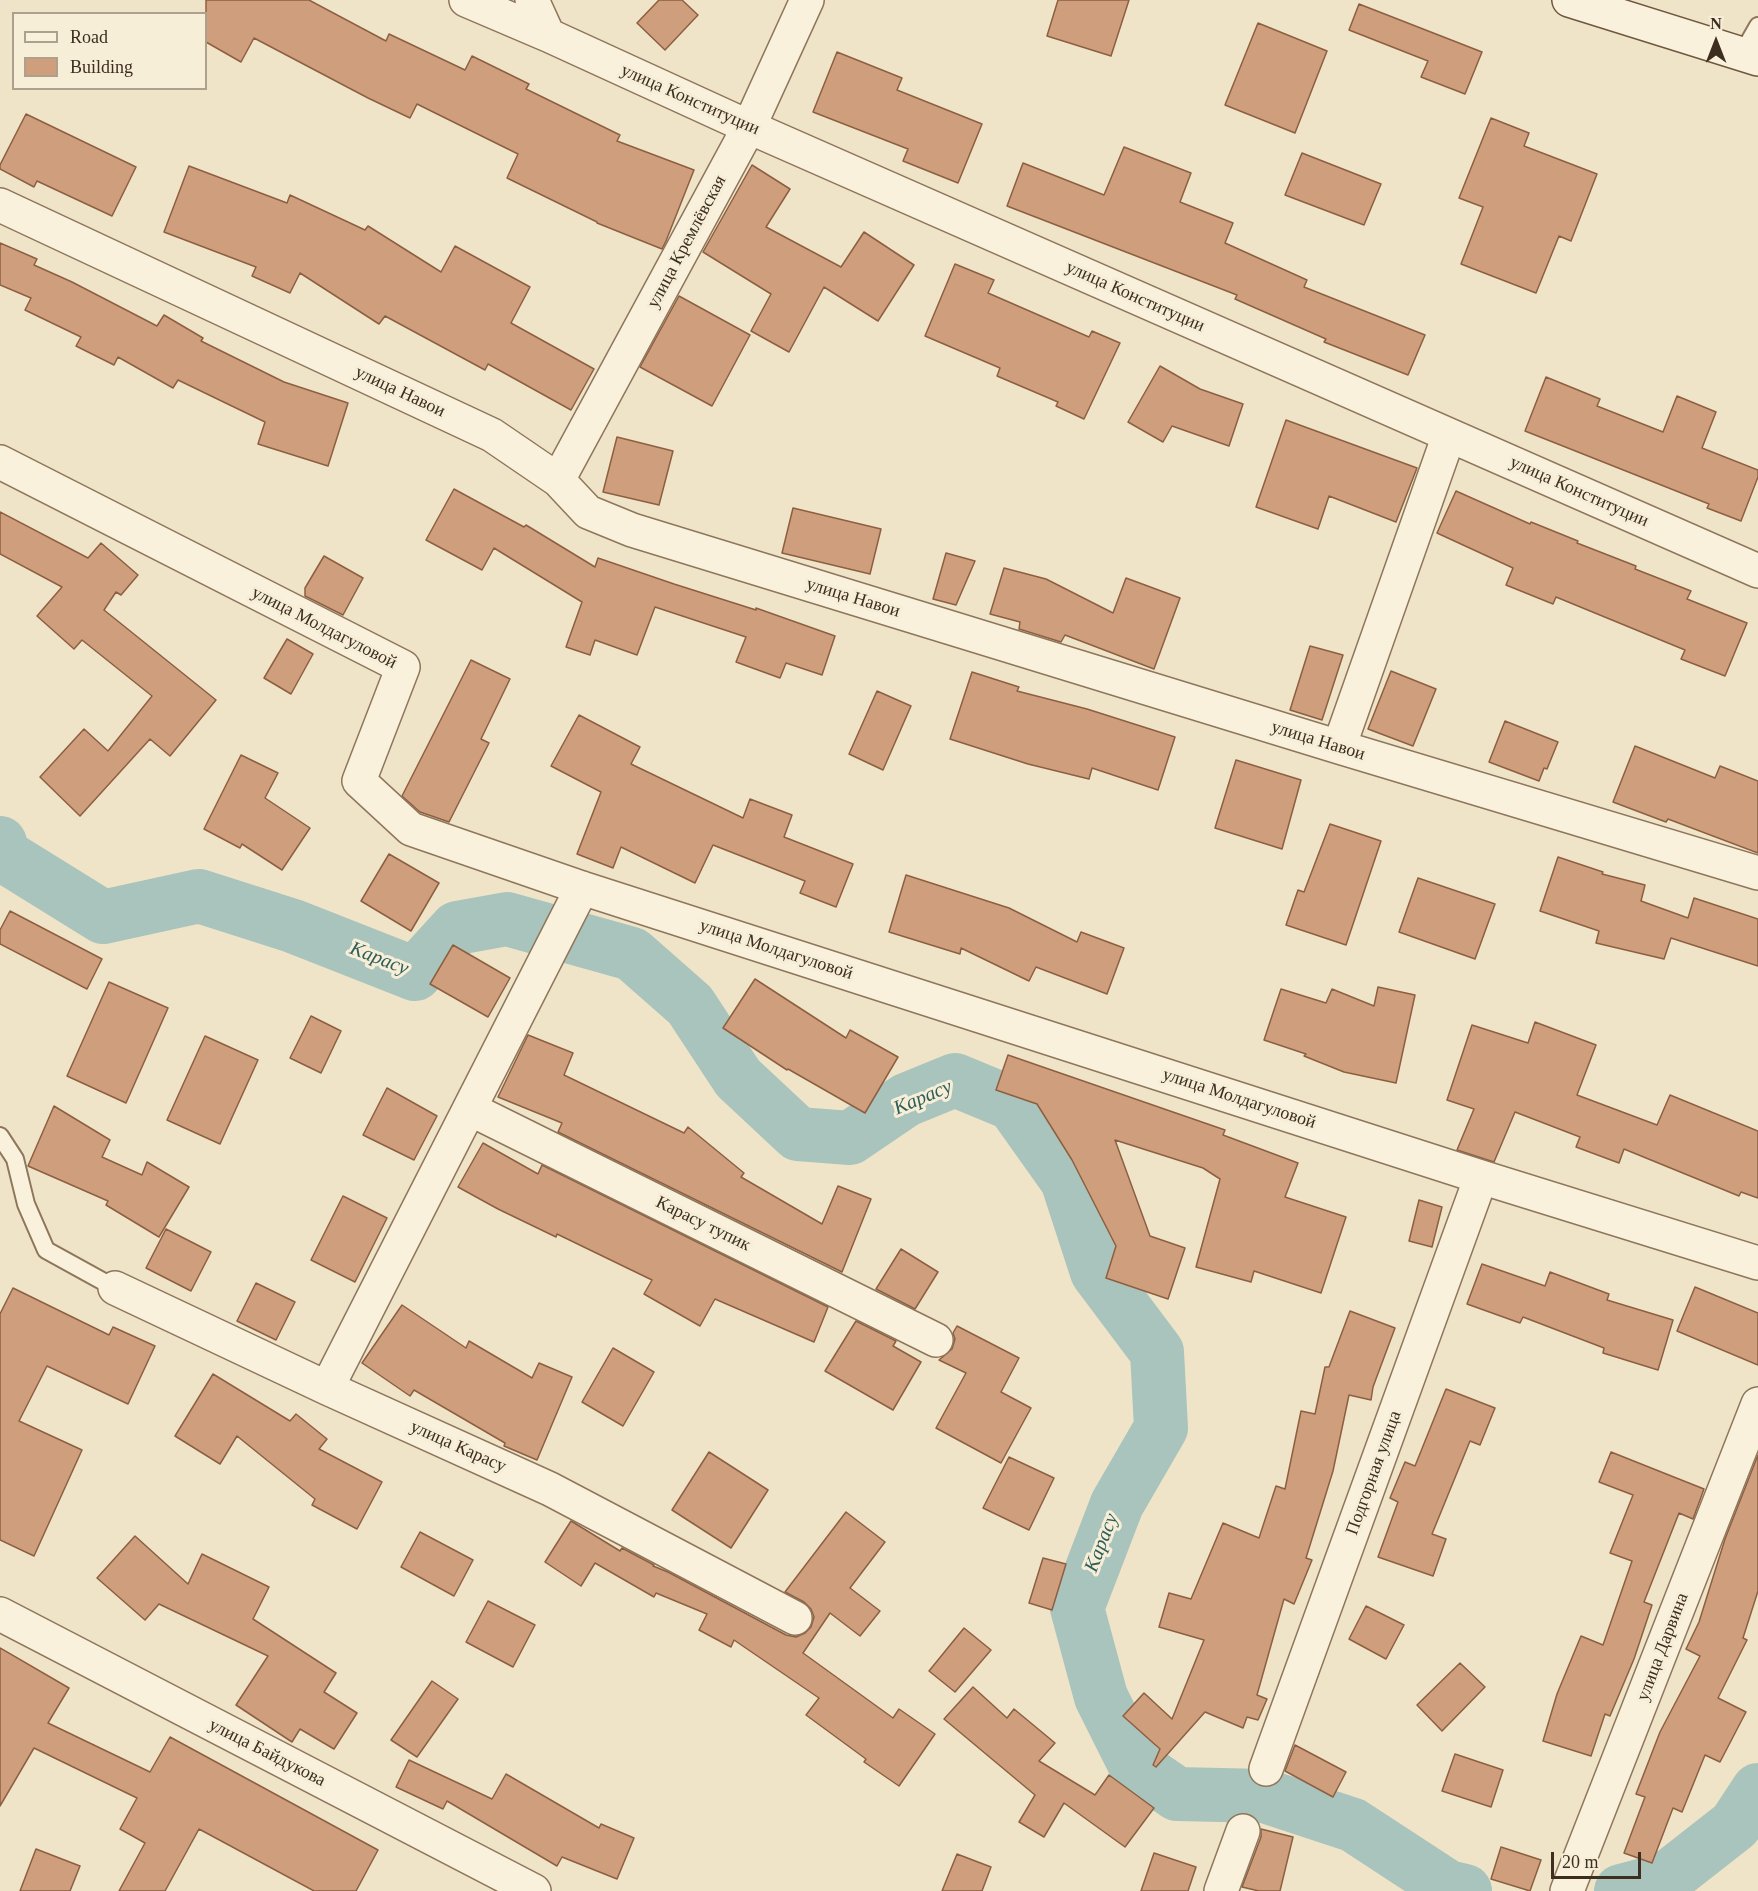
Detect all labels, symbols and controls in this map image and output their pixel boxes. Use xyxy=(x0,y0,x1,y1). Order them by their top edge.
legend xyxy=(12,12,207,90)
north arrow xyxy=(1686,12,1746,72)
text: N xyxy=(1710,15,1722,32)
text: Road xyxy=(70,27,108,47)
text: Building xyxy=(70,57,133,77)
street label: улица Конституции xyxy=(617,60,763,140)
street label: улица Кремлёвская xyxy=(643,172,731,312)
street label: улица Конституции xyxy=(1062,257,1208,337)
street label: улица Навои xyxy=(352,362,448,422)
street label: улица Конституции xyxy=(1506,452,1652,532)
street label: улица Навои xyxy=(803,574,903,622)
street label: улица Молдагуловой xyxy=(248,582,400,674)
street label: улица Навои xyxy=(1268,717,1368,765)
street label: улица Молдагуловой xyxy=(697,915,855,985)
water label: Карасу xyxy=(346,937,412,981)
street label: улица Молдагуловой xyxy=(1160,1064,1318,1134)
water label: Карасу xyxy=(890,1075,956,1121)
street label: Карасу тупик xyxy=(652,1192,754,1256)
street label: Подгорная улица xyxy=(1342,1408,1406,1538)
street label: улица Карасу xyxy=(407,1416,509,1478)
water label: Карасу xyxy=(1080,1510,1124,1576)
street label: улица Дарвина xyxy=(1632,1590,1694,1704)
street label: улица Байдукова xyxy=(205,1714,329,1792)
scale bar xyxy=(1554,1840,1644,1878)
text: 20 m xyxy=(1562,1852,1599,1872)

